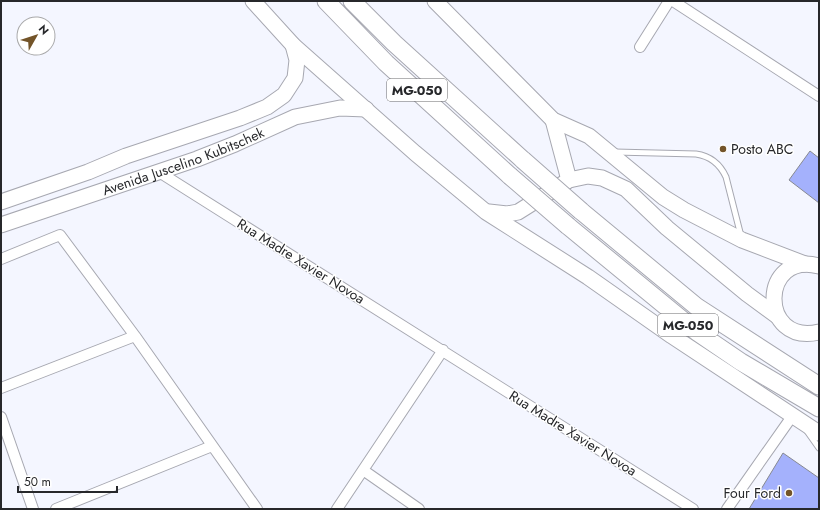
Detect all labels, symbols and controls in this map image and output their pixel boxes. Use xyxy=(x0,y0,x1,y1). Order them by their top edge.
north arrow xyxy=(16,16,56,56)
text: N xyxy=(35,21,53,38)
road number: MG-050 xyxy=(387,79,447,101)
street label: Avenida Juscelino Kubitschek xyxy=(100,122,268,200)
place label: Posto ABC xyxy=(731,139,793,159)
marker: Posto ABC xyxy=(718,144,728,154)
street label: Rua Madre Xavier Novoa xyxy=(233,214,369,308)
road number: MG-050 xyxy=(658,314,718,336)
street label: Rua Madre Xavier Novoa xyxy=(505,386,641,480)
scale bar xyxy=(18,468,117,494)
text: 50 m xyxy=(24,473,51,491)
place label: Four Ford xyxy=(723,483,781,503)
marker: Four Ford xyxy=(784,488,794,498)

